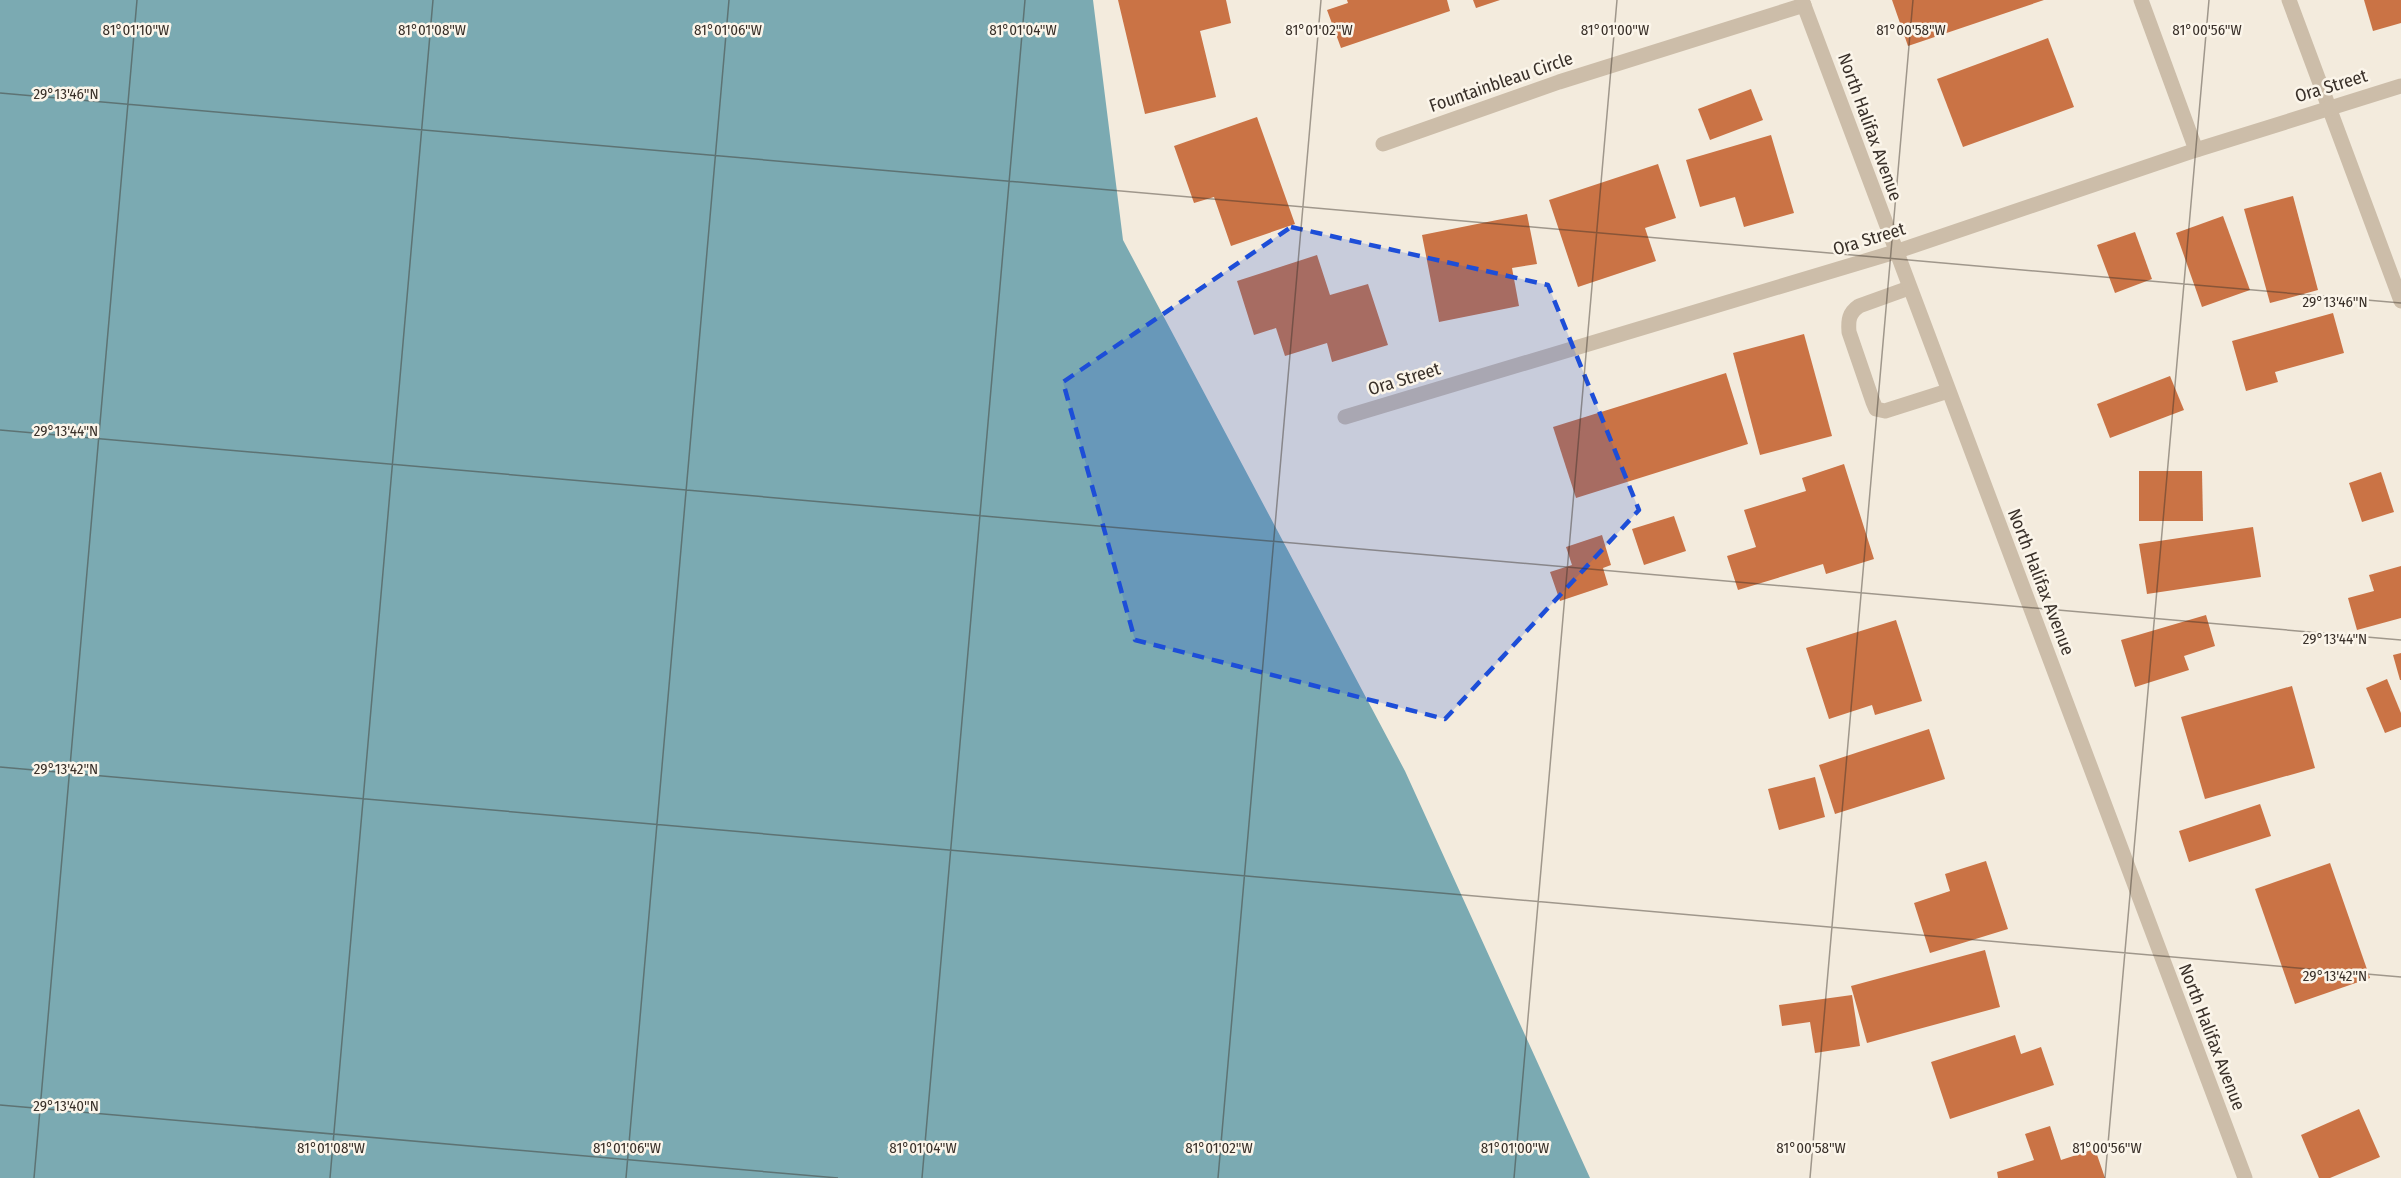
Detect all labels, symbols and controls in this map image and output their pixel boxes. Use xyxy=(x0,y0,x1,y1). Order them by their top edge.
text: 81°01'10"W xyxy=(103,21,169,39)
text: 81°01'08"W xyxy=(398,21,466,39)
text: 81°01'06"W xyxy=(694,21,762,39)
text: 81°01'04"W xyxy=(989,21,1057,39)
text: 81°01'02"W xyxy=(1285,21,1353,39)
text: 81°01'00"W xyxy=(1581,21,1649,39)
text: 81°00'58"W xyxy=(1876,21,1946,39)
text: 81°00'56"W xyxy=(2172,21,2242,39)
street label: Fountainbleau Circle xyxy=(1426,47,1576,117)
street label: North Halifax Avenue xyxy=(1833,50,1907,204)
street label: Ora Street xyxy=(2292,65,2370,107)
text: 29°13'46"N xyxy=(33,85,99,103)
street label: Ora Street xyxy=(1830,218,1908,260)
text: 29°13'46"N xyxy=(2302,293,2368,311)
street label: Ora Street xyxy=(1365,358,1443,400)
text: 29°13'44"N xyxy=(34,422,98,440)
street label: North Halifax Avenue xyxy=(2003,506,2079,659)
text: 29°13'44"N xyxy=(2303,630,2367,648)
text: 29°13'42"N xyxy=(34,760,98,778)
street label: North Halifax Avenue xyxy=(2174,961,2250,1114)
text: 29°13'42"N xyxy=(2303,967,2367,985)
text: 29°13'40"N xyxy=(33,1097,99,1115)
text: 81°01'08"W xyxy=(297,1139,365,1157)
text: 81°01'06"W xyxy=(593,1139,661,1157)
text: 81°01'04"W xyxy=(889,1139,957,1157)
text: 81°01'02"W xyxy=(1185,1139,1253,1157)
text: 81°01'00"W xyxy=(1481,1139,1549,1157)
text: 81°00'58"W xyxy=(1776,1139,1846,1157)
text: 81°00'56"W xyxy=(2072,1139,2142,1157)

